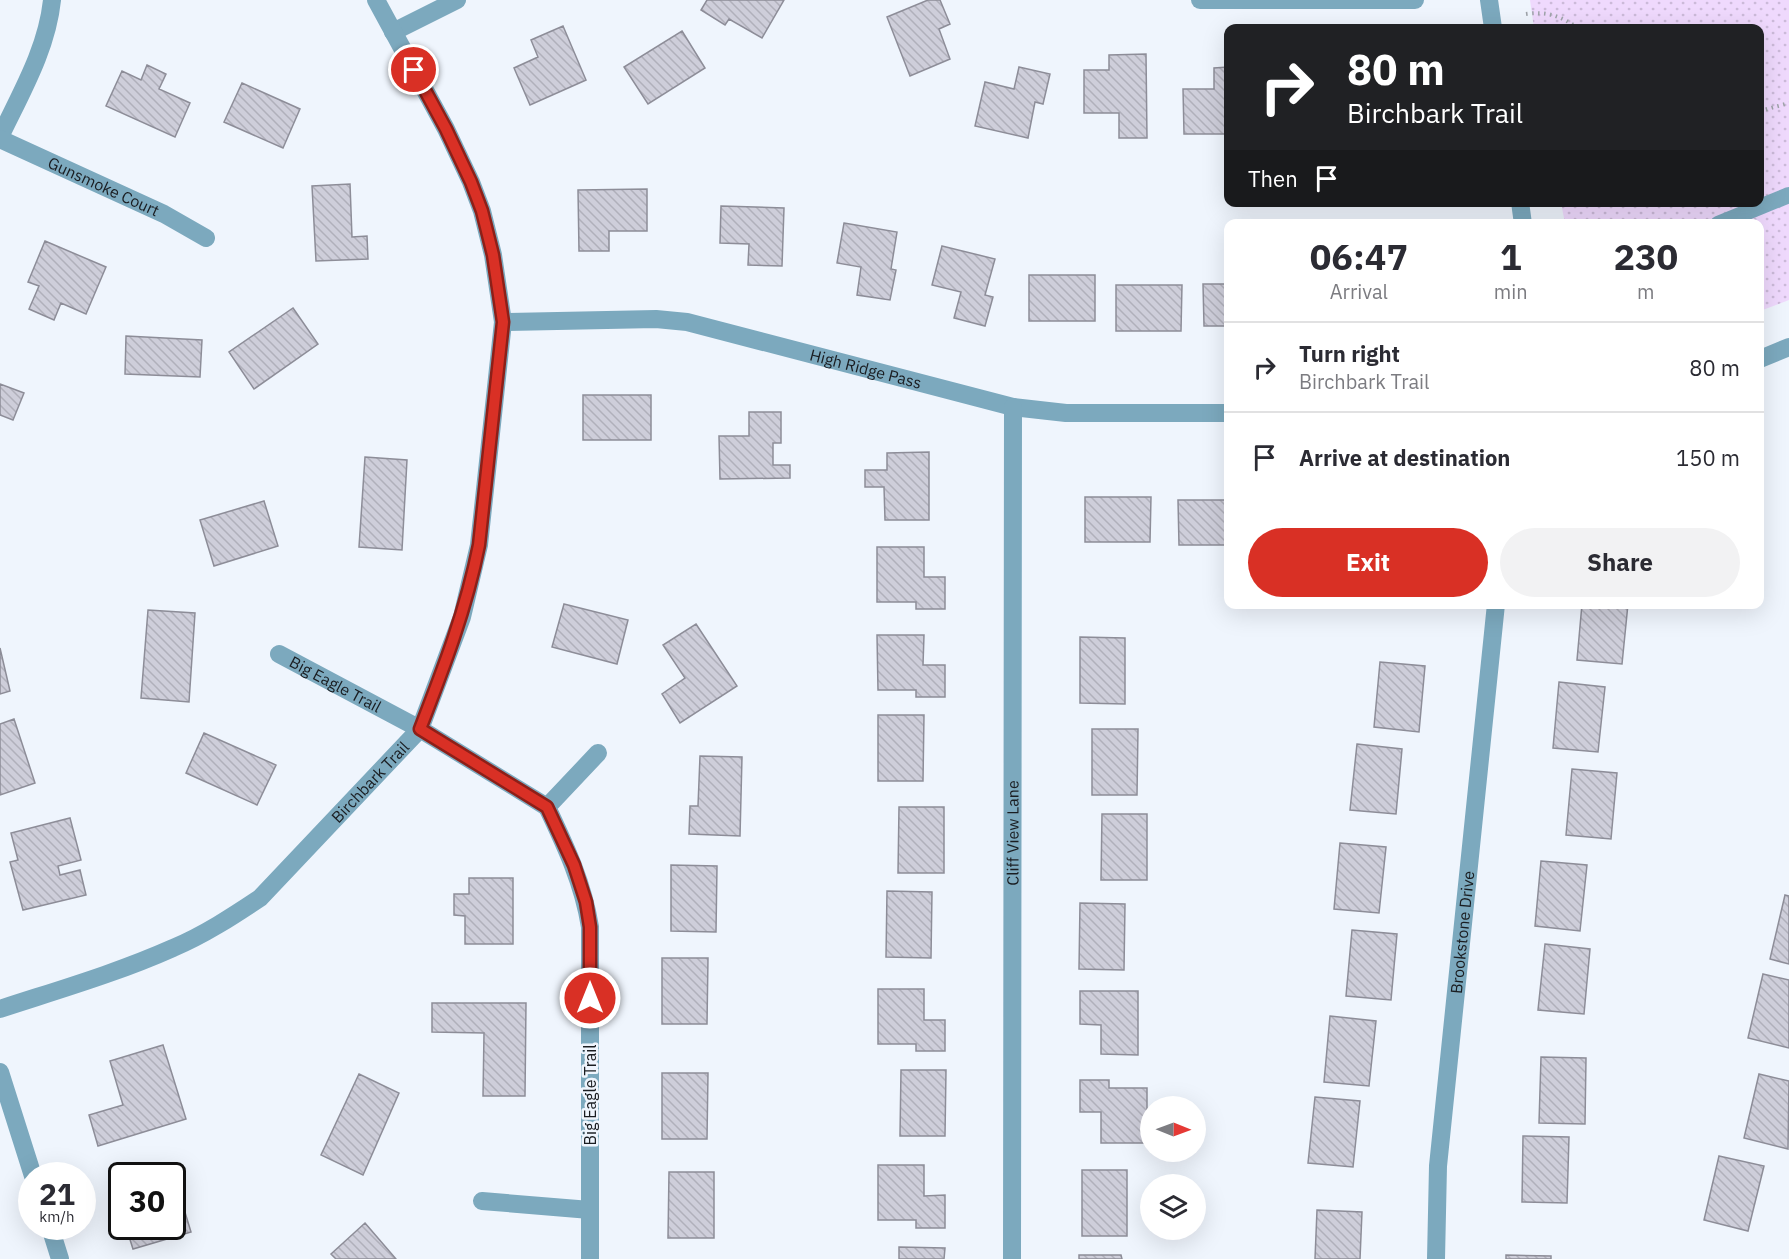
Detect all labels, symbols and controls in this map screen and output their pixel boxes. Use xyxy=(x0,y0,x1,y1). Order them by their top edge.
text: 80 m xyxy=(1347,42,1445,97)
pin xyxy=(388,44,439,95)
icon: right xyxy=(1248,48,1326,126)
icon: arrive xyxy=(397,53,430,86)
text: Birchbark Trail xyxy=(1347,95,1523,130)
street label: Gunsmoke Court xyxy=(45,152,163,221)
icon: arrive xyxy=(1310,162,1343,195)
text: Then xyxy=(1248,164,1298,193)
text: 06:47 xyxy=(1310,233,1408,280)
text: 1 xyxy=(1500,233,1522,280)
text: 230 xyxy=(1613,233,1678,280)
text: Arrival xyxy=(1330,278,1388,305)
text: min xyxy=(1494,278,1528,305)
text: m xyxy=(1637,278,1655,305)
text: Turn right xyxy=(1299,339,1400,368)
street label: High Ridge Pass xyxy=(808,344,924,393)
icon: right xyxy=(1248,351,1281,384)
text: 80 m xyxy=(1689,353,1740,382)
text: Birchbark Trail xyxy=(1299,368,1430,395)
icon: arrive xyxy=(1248,441,1281,474)
text: Arrive at destination xyxy=(1299,443,1510,472)
text: 150 m xyxy=(1676,443,1740,472)
button: Exit xyxy=(1248,528,1488,597)
button: Share xyxy=(1500,528,1740,597)
street label: Big Eagle Trail xyxy=(286,651,385,717)
street label: Birchbark Trail xyxy=(327,737,413,827)
street label: Cliff View Lane xyxy=(1002,780,1023,886)
street label: Brookstone Drive xyxy=(1446,870,1478,995)
position arrow xyxy=(558,966,622,1030)
street label: Big Eagle Trail xyxy=(580,1044,600,1146)
north arrow xyxy=(1140,1096,1206,1162)
map controls xyxy=(1140,1096,1206,1240)
speed limit sign: 30 xyxy=(108,1162,186,1240)
text: 21 xyxy=(39,1174,75,1213)
button: layers xyxy=(1140,1174,1206,1240)
text: km/h xyxy=(39,1207,75,1226)

